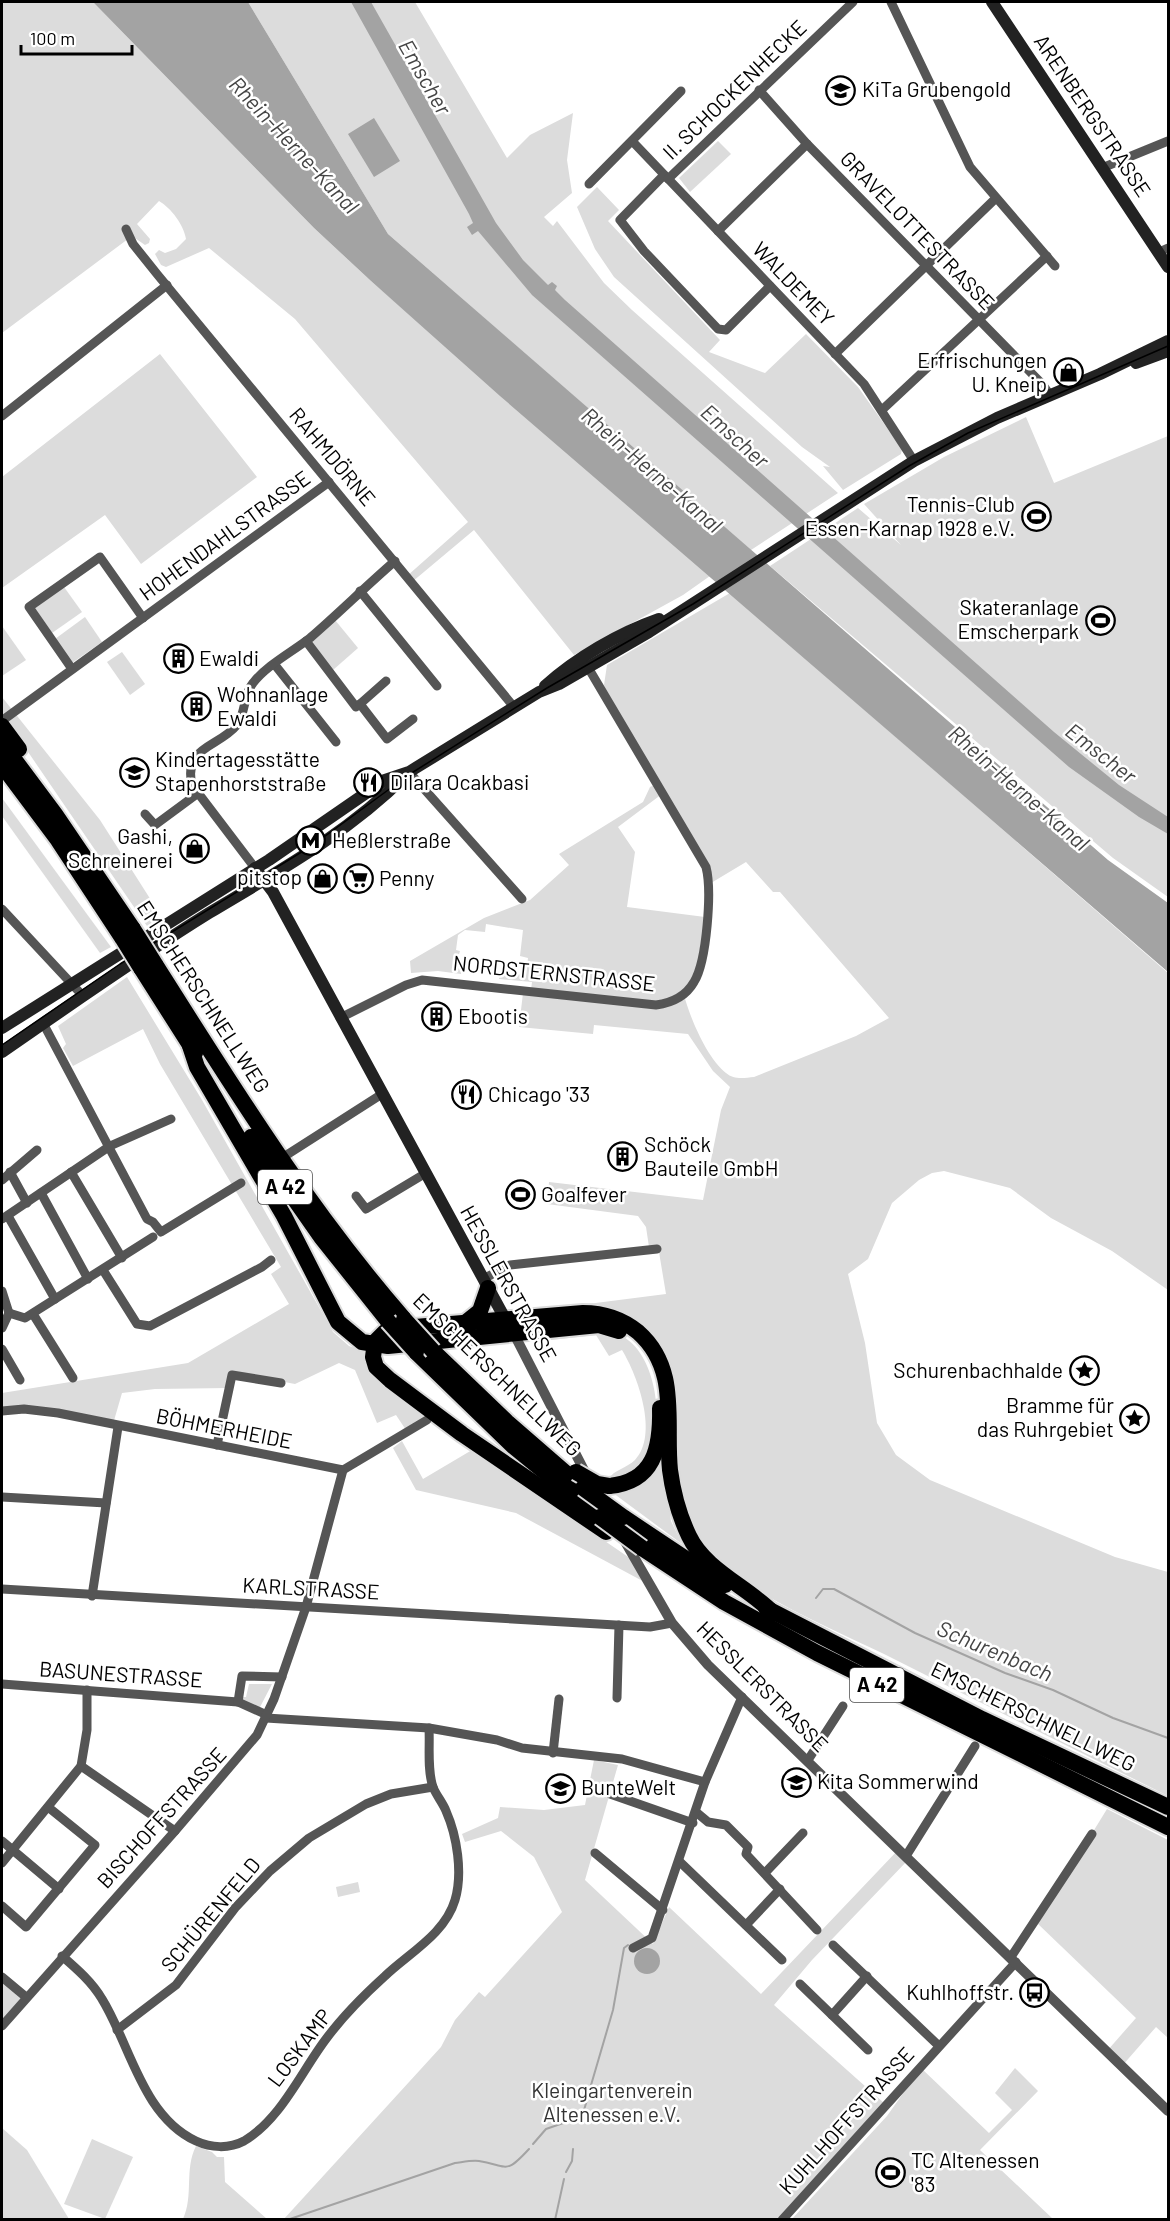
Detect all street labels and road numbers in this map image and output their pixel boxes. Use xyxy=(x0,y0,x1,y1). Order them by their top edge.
street label: II. SCHOCKENHECKE xyxy=(657,14,811,164)
street label: ARENBERGSTRASSE xyxy=(1030,29,1157,201)
street label: GRAVELOTTESTRASSE xyxy=(836,145,1000,315)
street label: WALDEMEY xyxy=(748,236,840,330)
street label: RAHMDÖRNE xyxy=(285,402,381,510)
street label: HOHENDAHLSTRASSE xyxy=(134,465,314,605)
street label: EMSCHERSCHNELLWEG xyxy=(133,895,276,1097)
street label: NORDSTERNSTRASSE xyxy=(452,949,657,996)
road number: A 42 xyxy=(258,1170,312,1204)
street label: HESSLERSTRASSE xyxy=(456,1201,563,1366)
street label: EMSCHERSCHNELLWEG xyxy=(409,1287,587,1461)
street label: BÖHMERHEIDE xyxy=(154,1402,294,1453)
street label: KARLSTRASSE xyxy=(242,1571,380,1604)
street label: HESSLERSTRASSE xyxy=(692,1615,834,1757)
street label: BASUNESTRASSE xyxy=(39,1655,204,1692)
street label: EMSCHERSCHNELLWEG xyxy=(927,1655,1140,1776)
road number: A 42 xyxy=(850,1668,904,1702)
street label: BISCHOFFSTRASSE xyxy=(91,1741,231,1893)
street label: SCHÜRENFELD xyxy=(155,1852,265,1976)
street label: LOSKAMP xyxy=(261,2003,336,2091)
street label: KUHLHOFFSTRASSE xyxy=(773,2041,919,2199)

